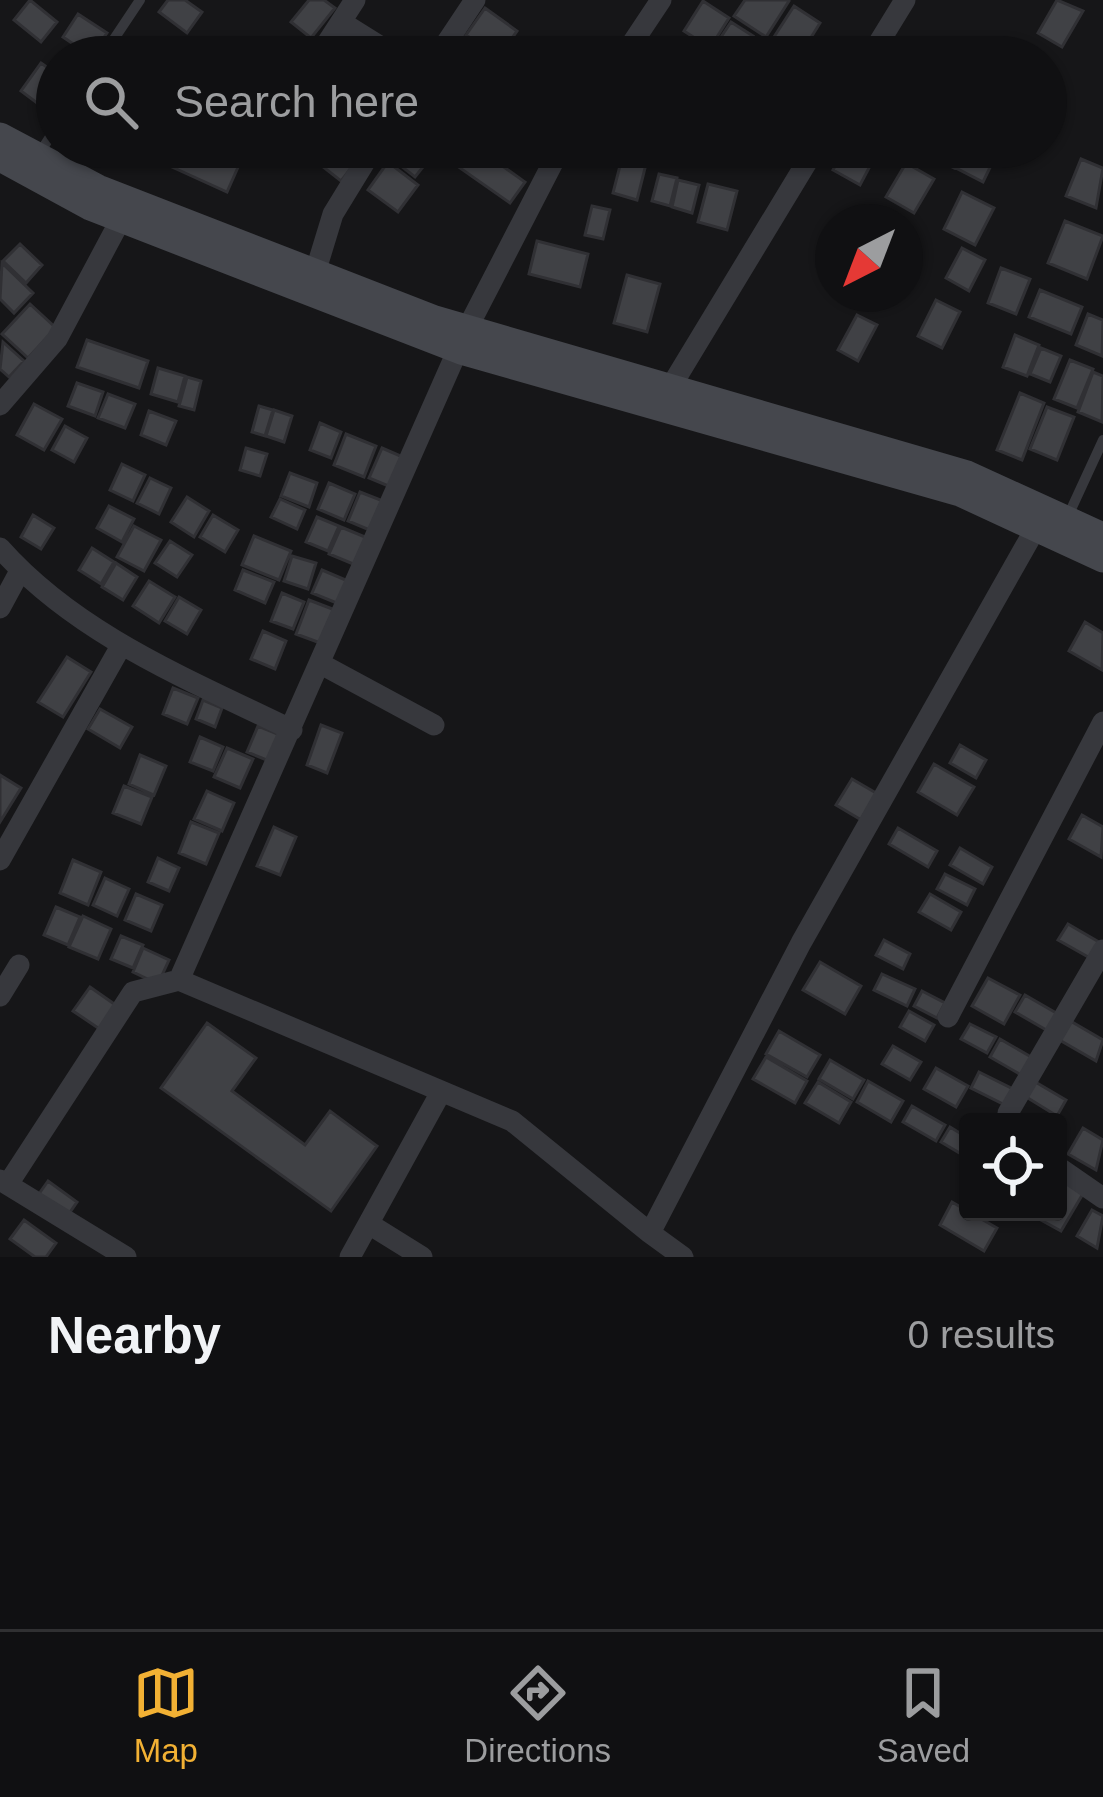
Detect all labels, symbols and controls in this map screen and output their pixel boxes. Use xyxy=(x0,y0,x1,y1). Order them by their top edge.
search box xyxy=(36,36,1067,168)
icon: search xyxy=(78,69,144,135)
text: Search here xyxy=(174,76,419,127)
north arrow xyxy=(815,204,923,312)
map controls xyxy=(959,1113,1067,1221)
button: locate xyxy=(959,1113,1067,1221)
text: Nearby xyxy=(48,1307,221,1364)
text: 0 results xyxy=(908,1313,1055,1356)
tab: Map xyxy=(133,1660,199,1770)
tab: Directions xyxy=(464,1660,611,1770)
tab: Saved xyxy=(877,1660,970,1770)

